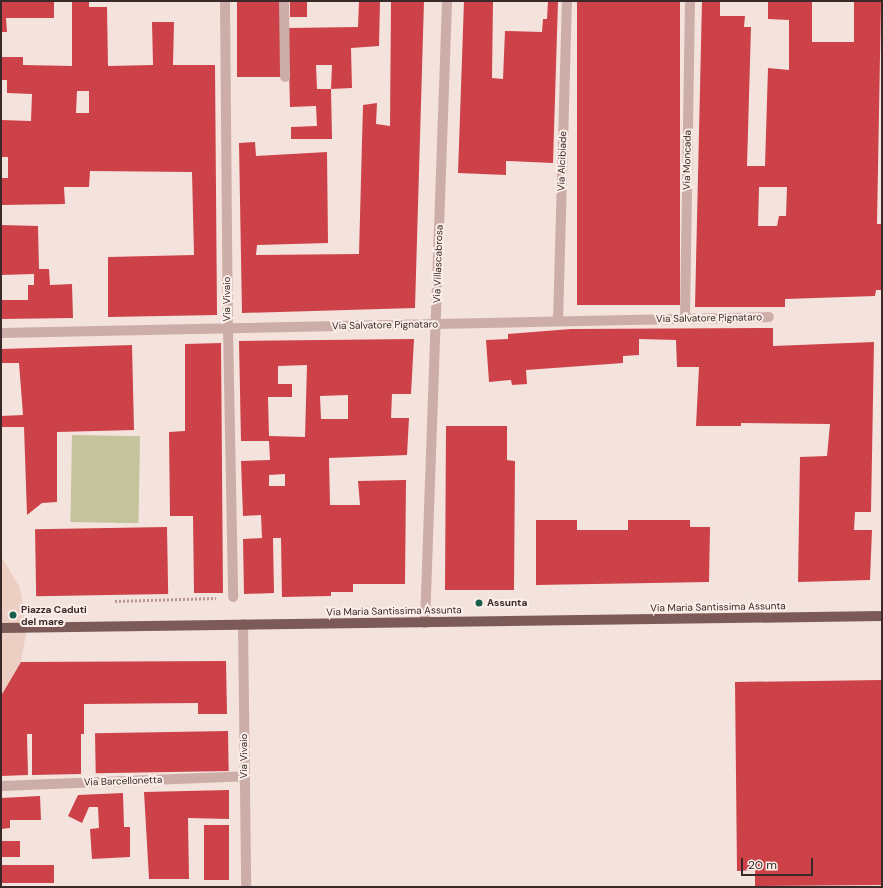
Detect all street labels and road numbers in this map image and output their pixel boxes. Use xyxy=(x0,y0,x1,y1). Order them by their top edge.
street label: Via Moncada xyxy=(680,130,694,190)
street label: Via Alcibiade xyxy=(555,131,569,191)
street label: Via Villascabrosa xyxy=(431,225,445,303)
street label: Via Vivaio xyxy=(221,276,233,322)
street label: Via Salvatore Pignataro xyxy=(656,311,762,325)
street label: Via Salvatore Pignataro xyxy=(332,318,438,332)
street label: Via Maria Santissima Assunta xyxy=(650,600,786,614)
street label: Via Maria Santissima Assunta xyxy=(326,604,462,618)
street label: Via Vivaio xyxy=(238,733,250,779)
street label: Via Barcellonetta xyxy=(84,774,162,788)

